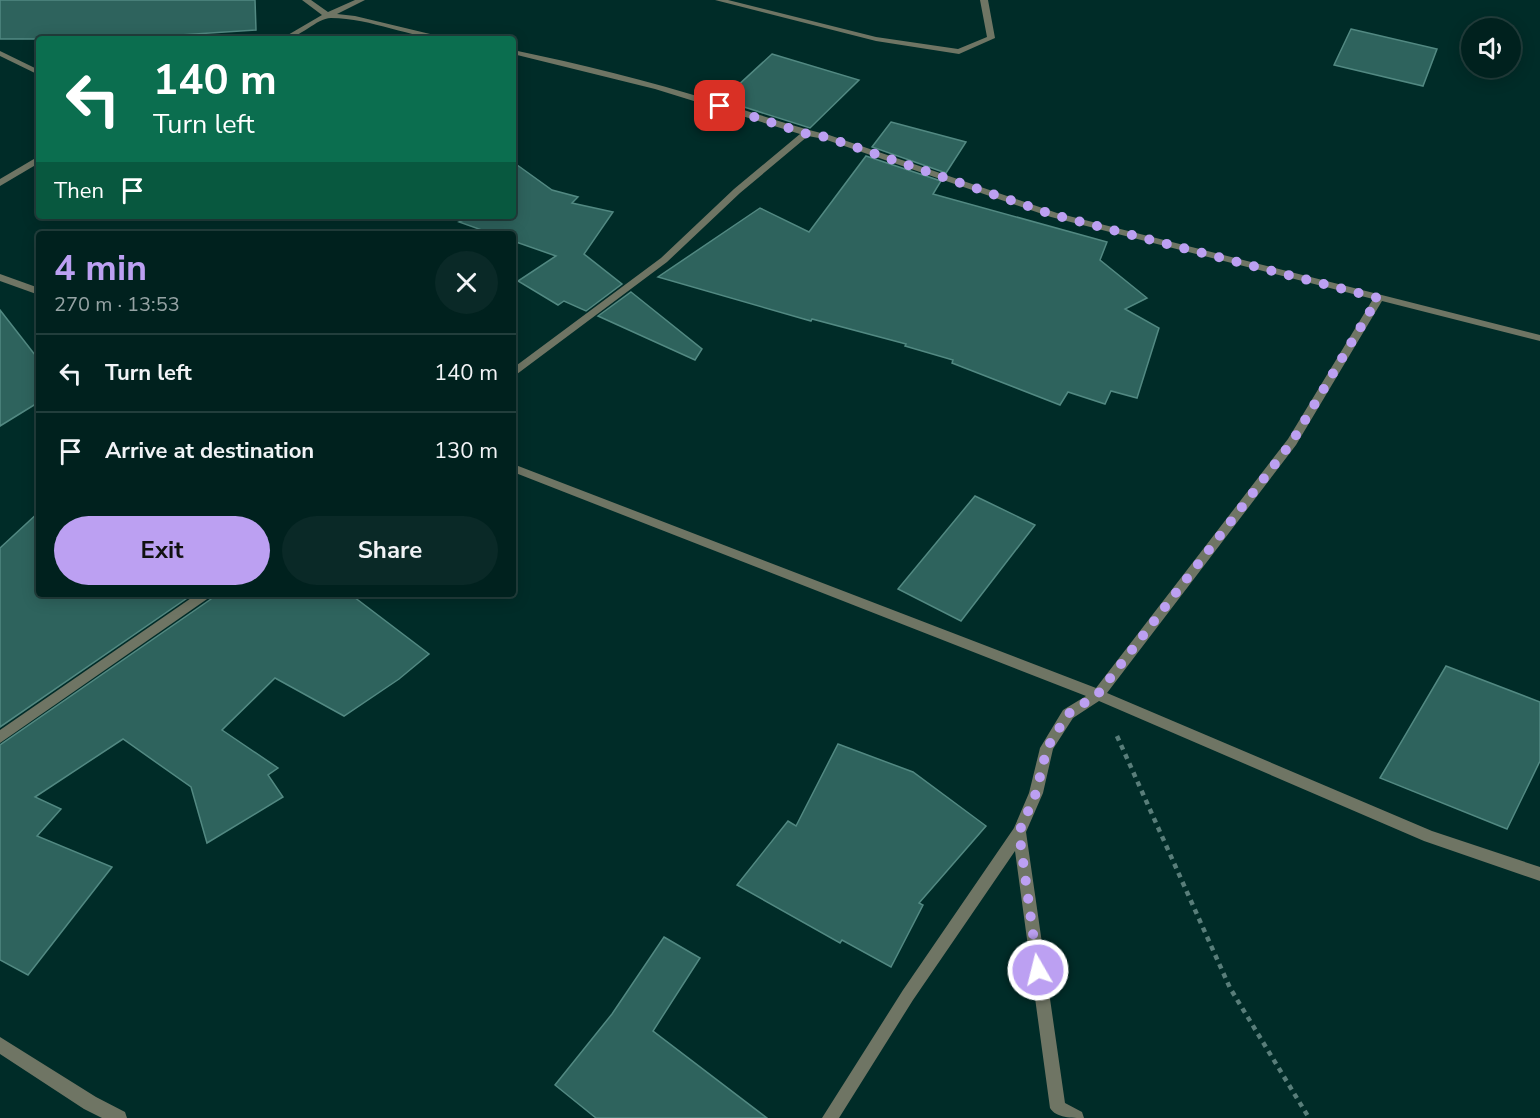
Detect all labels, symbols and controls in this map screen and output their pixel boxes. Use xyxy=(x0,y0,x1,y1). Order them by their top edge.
map controls xyxy=(1461,18,1521,78)
button: sound xyxy=(1461,18,1521,78)
text: 140 m xyxy=(153,52,277,109)
icon: left xyxy=(54,60,132,138)
pin xyxy=(694,80,745,131)
icon: arrive xyxy=(703,89,736,122)
text: Turn left xyxy=(153,106,254,143)
icon: arrive xyxy=(116,174,149,207)
text: Then xyxy=(54,176,104,206)
text: 4 min xyxy=(54,244,147,293)
button: close xyxy=(435,251,498,314)
text: 270 m · 13:53 xyxy=(54,291,180,318)
icon: left xyxy=(54,357,87,390)
text: Turn left xyxy=(105,358,192,388)
text: 140 m xyxy=(434,358,498,388)
icon: arrive xyxy=(54,435,87,468)
text: Arrive at destination xyxy=(105,436,314,466)
text: 130 m xyxy=(434,436,498,466)
button: Exit xyxy=(54,516,270,585)
button: Share xyxy=(282,516,498,585)
position arrow xyxy=(1006,938,1070,1002)

